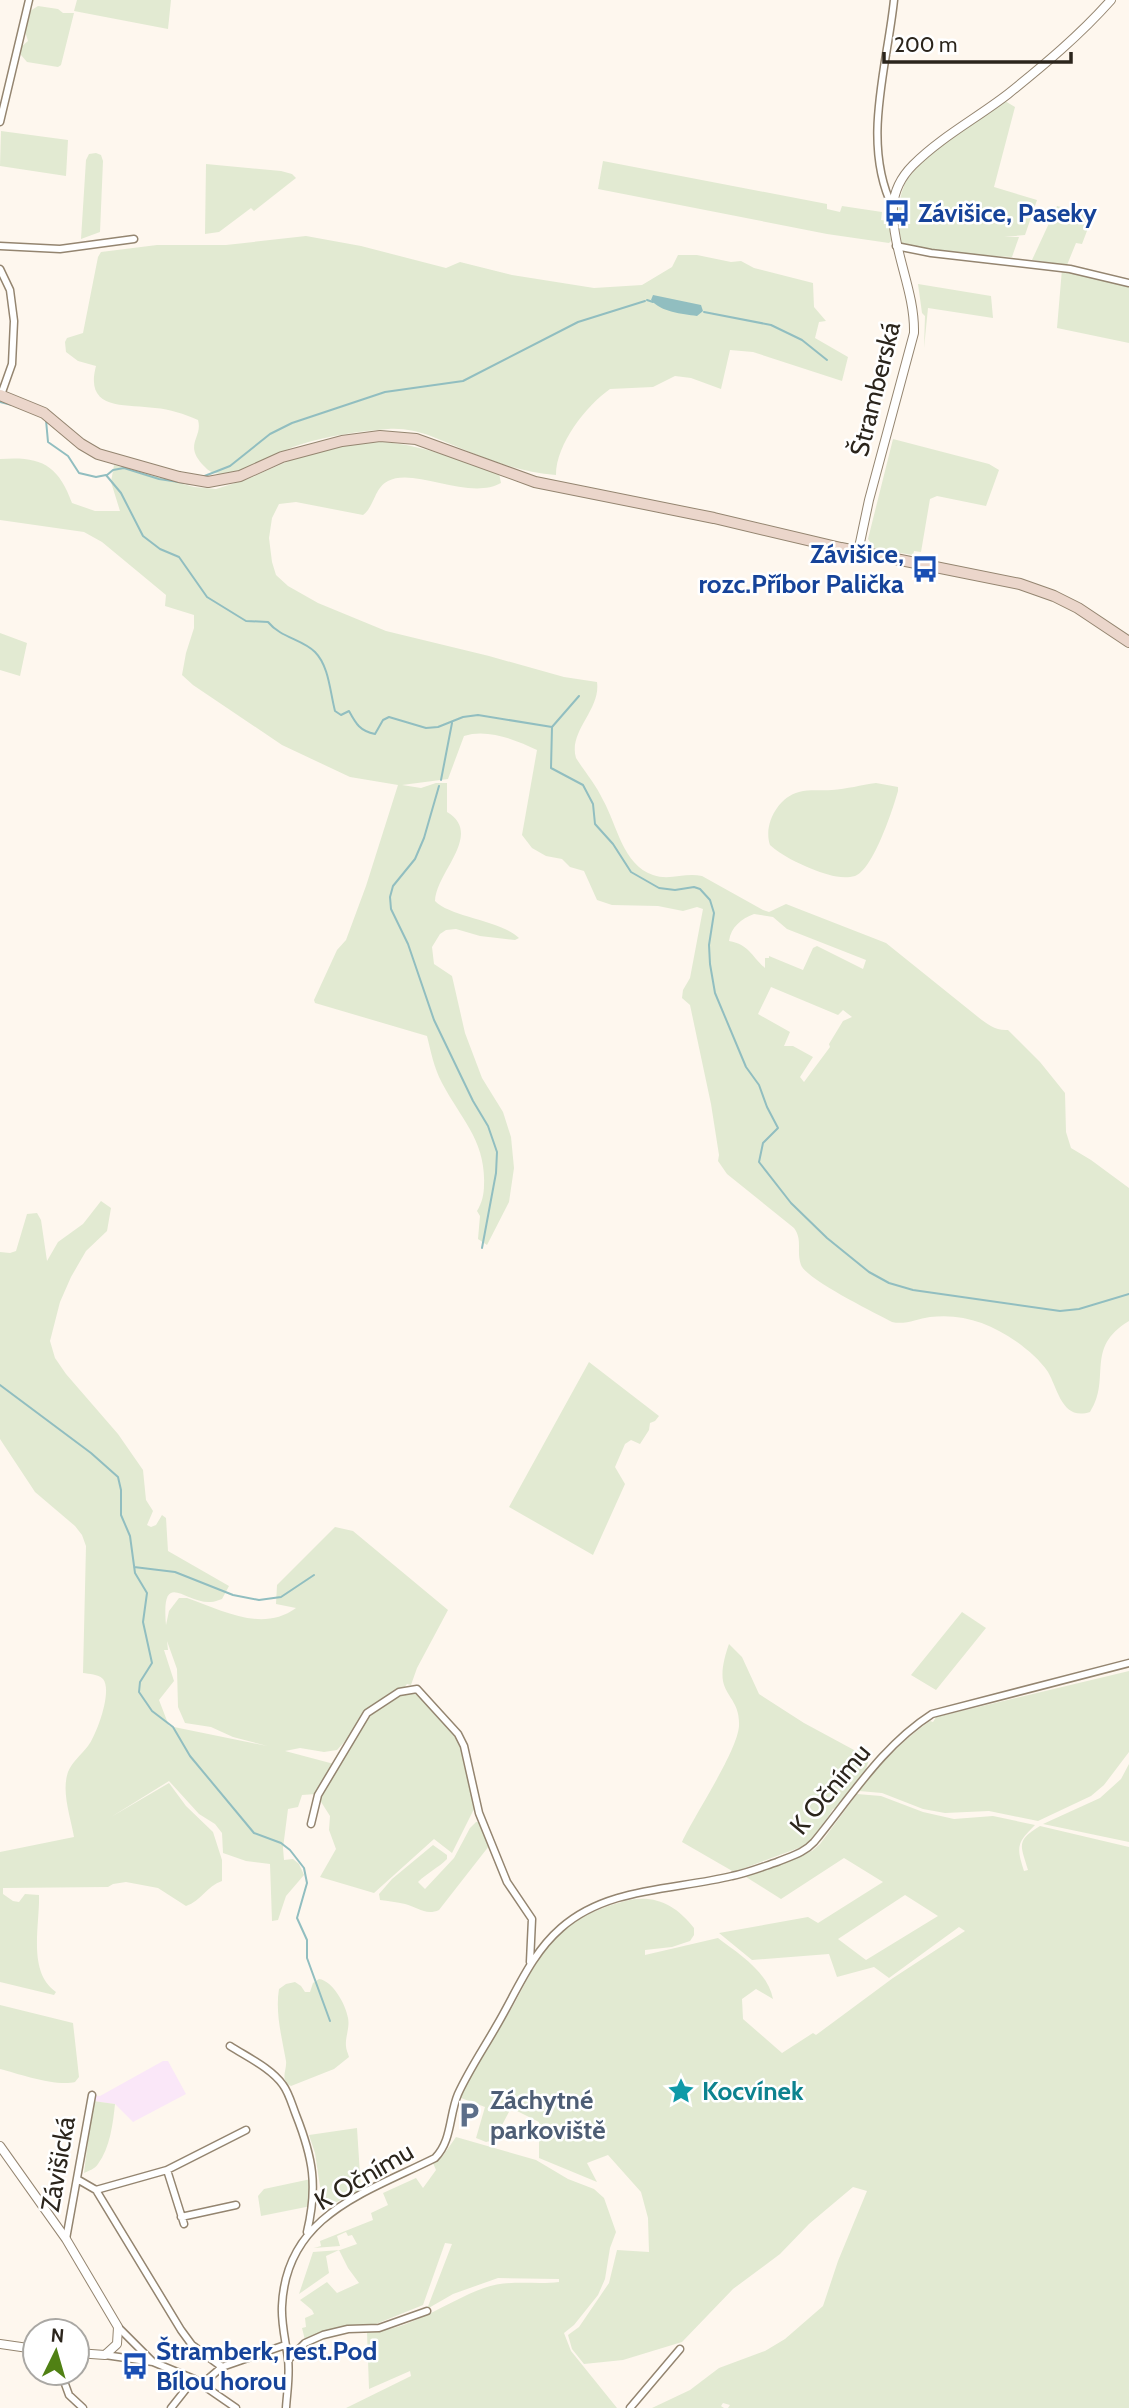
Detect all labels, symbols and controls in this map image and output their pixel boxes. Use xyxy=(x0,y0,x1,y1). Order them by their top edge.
scale bar xyxy=(884,21,1071,65)
text: 200 m xyxy=(894,32,957,57)
place label: Závišice, Paseky xyxy=(918,197,1097,229)
bus stop icon: Závišice, Paseky xyxy=(882,198,912,228)
street label: Štramberská xyxy=(843,318,907,460)
place label: Závišice, rozc.Příbor Palička xyxy=(698,538,904,600)
bus stop icon: Závišice, rozc.Příbor Palička xyxy=(910,554,940,584)
street label: K Očnímu xyxy=(783,1737,877,1841)
place label: Kocvínek xyxy=(702,2075,804,2107)
place icon: Kocvínek xyxy=(666,2076,696,2106)
place label: Záchytné parkoviště xyxy=(490,2084,606,2146)
parking icon: Záchytné parkoviště xyxy=(454,2100,484,2130)
street label: Závišická xyxy=(34,2113,82,2214)
street label: K Očnímu xyxy=(309,2135,419,2217)
north arrow xyxy=(21,2317,91,2387)
text: N xyxy=(50,2324,65,2348)
place label: Štramberk, rest.Pod Bílou horou xyxy=(156,2335,377,2397)
bus stop icon: Štramberk, rest.Pod Bílou horou xyxy=(120,2351,150,2381)

